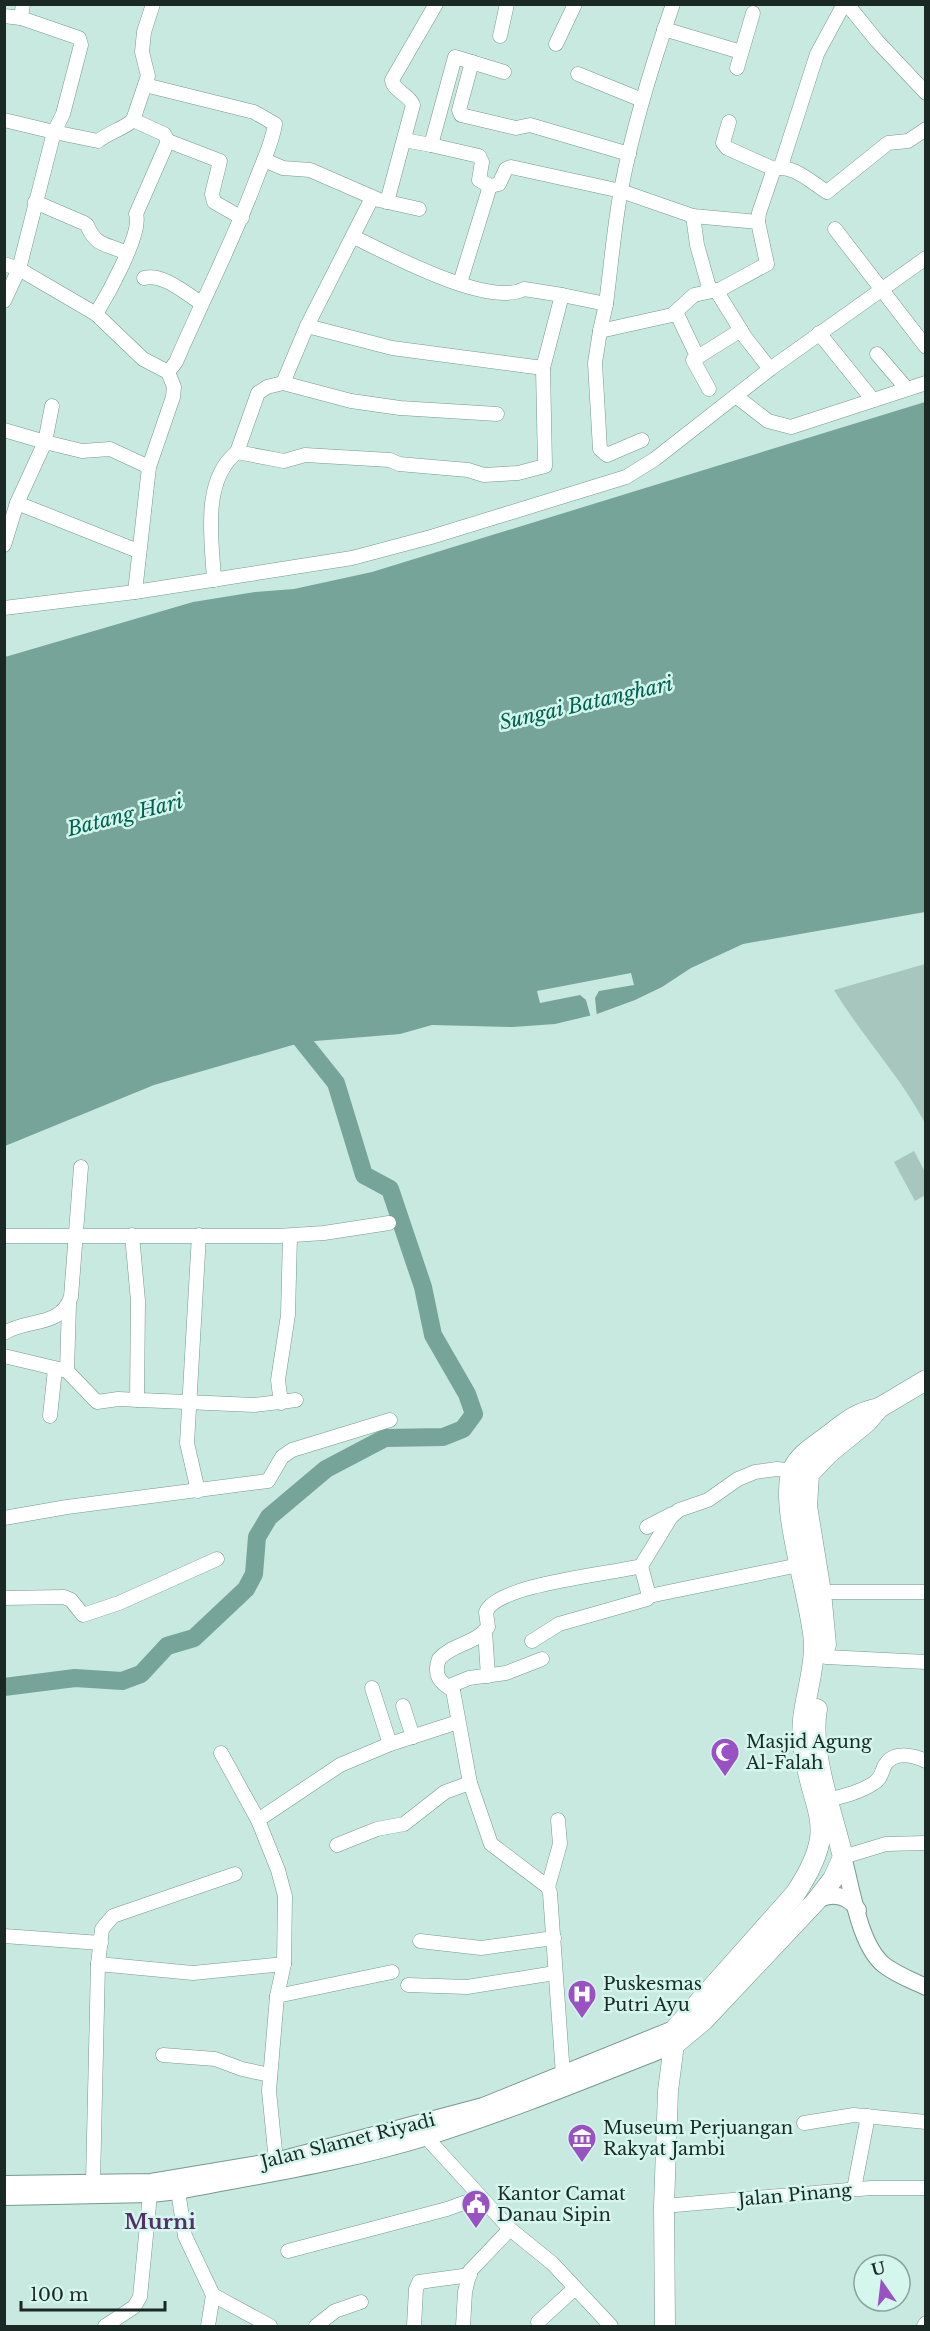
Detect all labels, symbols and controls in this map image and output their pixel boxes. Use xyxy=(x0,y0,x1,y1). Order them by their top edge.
water label: Sungai Batanghari xyxy=(497,671,675,735)
water label: Batang Hari xyxy=(64,789,186,841)
place label: Masjid Agung Al-Falah xyxy=(745,1731,872,1774)
mosque icon: Masjid Agung Al-Falah xyxy=(709,1736,741,1778)
place label: Puskesmas Putri Ayu xyxy=(603,1973,702,2016)
hospital icon: Puskesmas Putri Ayu xyxy=(566,1978,598,2020)
street label: Jalan Slamet Riyadi xyxy=(257,2109,437,2174)
place label: Museum Perjuangan Rakyat Jambi xyxy=(603,2117,793,2160)
museum icon: Museum Perjuangan Rakyat Jambi xyxy=(566,2122,598,2164)
street label: Jalan Pinang xyxy=(735,2179,853,2211)
place label: Kantor Camat Danau Sipin xyxy=(497,2183,626,2226)
public building icon: Kantor Camat Danau Sipin xyxy=(460,2188,492,2230)
district label: Murni xyxy=(124,2209,196,2235)
north arrow xyxy=(852,2253,912,2313)
text: U xyxy=(869,2257,888,2280)
scale bar xyxy=(21,2274,165,2312)
text: 100 m xyxy=(30,2284,88,2306)

